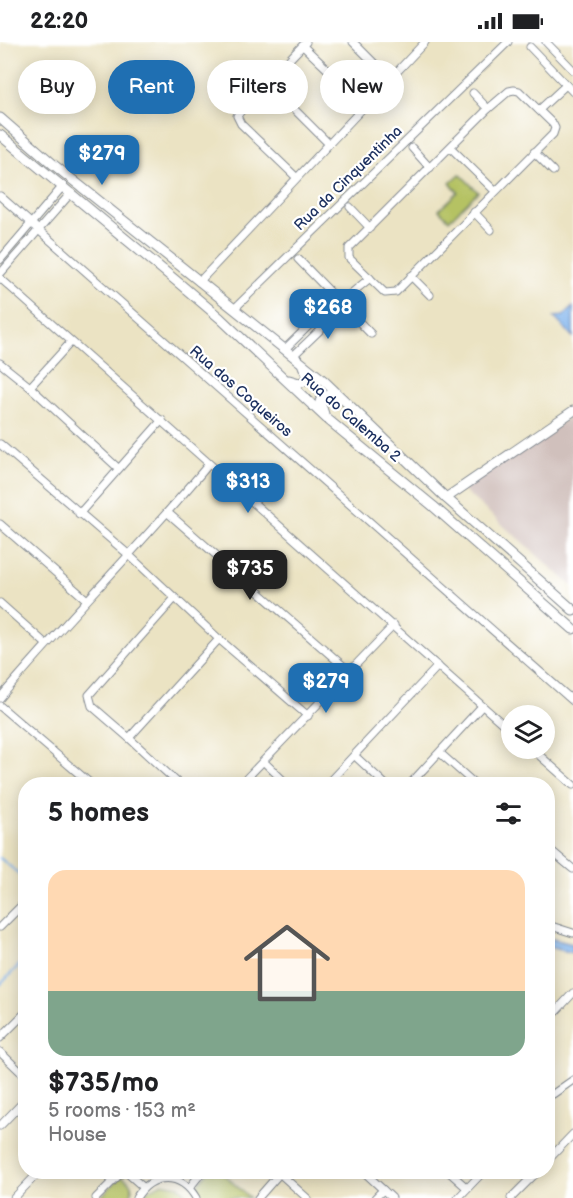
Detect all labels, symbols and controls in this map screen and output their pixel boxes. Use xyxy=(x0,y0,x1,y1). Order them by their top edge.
text: 22:20 xyxy=(30,8,88,35)
chip: Buy xyxy=(18,60,96,114)
chip: Rent xyxy=(108,60,195,114)
chip: Filters xyxy=(207,60,308,114)
chip: New xyxy=(320,60,404,114)
street label: Rua da Cinquentinha xyxy=(290,122,406,235)
pin: $279 xyxy=(66,135,138,186)
text: $279 xyxy=(78,142,126,166)
pin: $268 xyxy=(292,289,364,340)
text: $268 xyxy=(303,296,353,320)
street label: Rua dos Coqueiros xyxy=(185,342,296,442)
street label: Rua do Calemba 2 xyxy=(297,369,405,466)
pin: $313 xyxy=(212,463,284,514)
text: $313 xyxy=(226,470,270,494)
pin: $735 xyxy=(214,550,286,601)
text: $735 xyxy=(226,557,274,581)
pin: $279 xyxy=(290,663,362,714)
text: $279 xyxy=(302,670,350,694)
map controls xyxy=(501,705,555,759)
button: layers xyxy=(501,705,555,759)
icon: filters xyxy=(492,797,525,830)
text: 5 homes xyxy=(48,798,149,829)
icon: home xyxy=(233,909,341,1017)
text: $735/mo xyxy=(48,1068,159,1099)
text: 5 rooms · 153 m² xyxy=(48,1099,196,1123)
text: House xyxy=(48,1123,107,1147)

